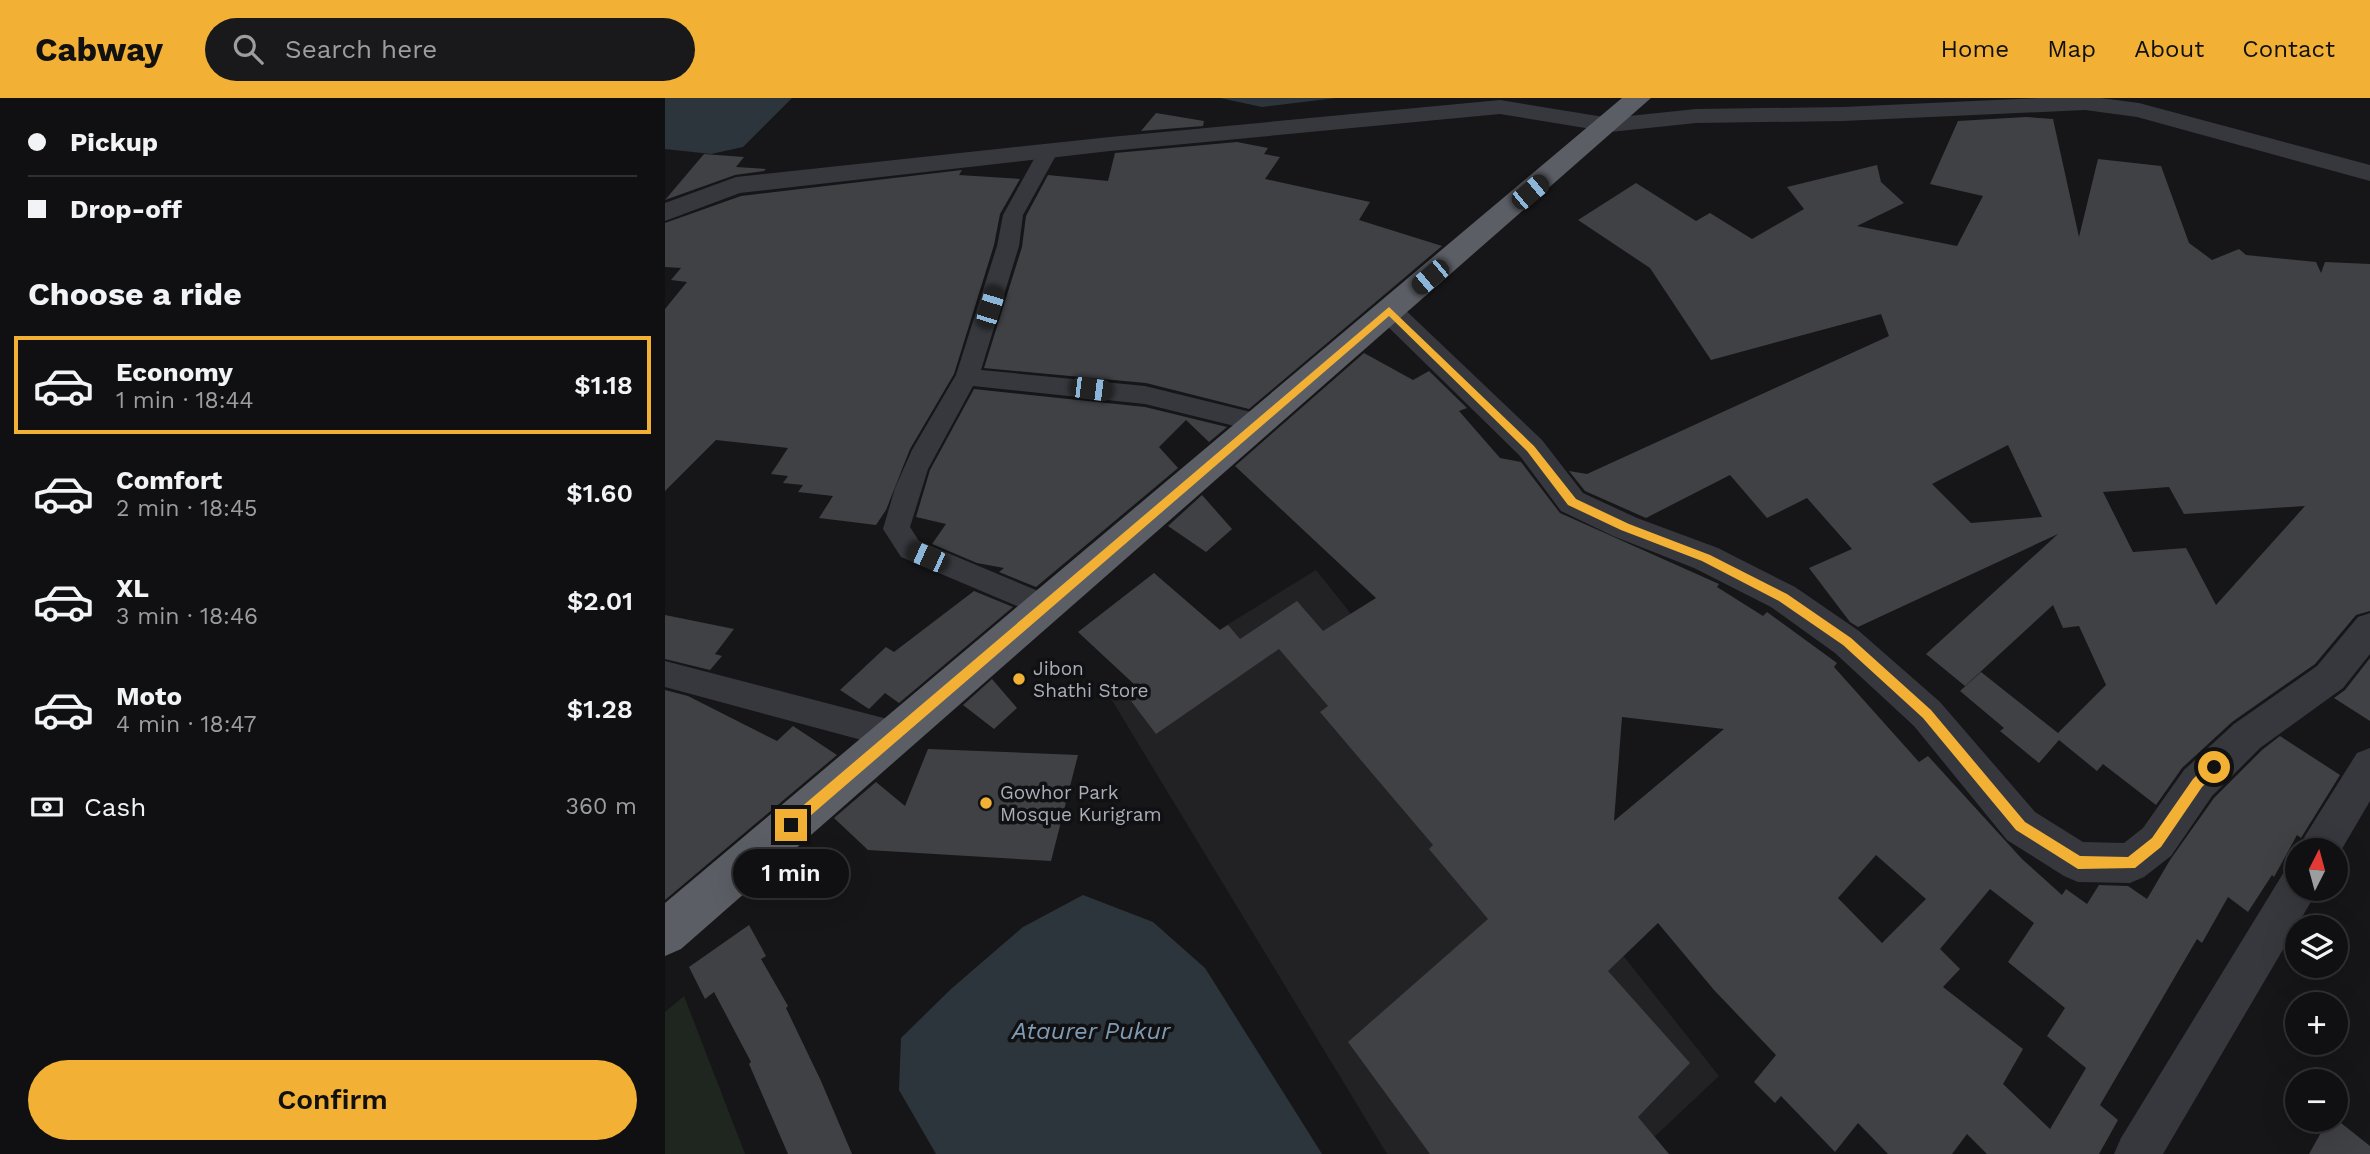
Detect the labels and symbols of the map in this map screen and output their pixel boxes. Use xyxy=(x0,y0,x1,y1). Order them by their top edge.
car xyxy=(1508,170,1553,214)
car xyxy=(1408,255,1453,299)
car xyxy=(974,284,1007,330)
car xyxy=(1069,376,1114,402)
car xyxy=(904,539,951,575)
place label: Jibon Shathi Store xyxy=(1033,657,1149,702)
marker: Jibon Shathi Store xyxy=(1011,671,1027,687)
route start xyxy=(2198,751,2230,783)
place label: Gowhor Park Mosque Kurigram xyxy=(1000,781,1162,826)
marker: Gowhor Park Mosque Kurigram xyxy=(978,795,994,811)
route end xyxy=(775,809,807,841)
north arrow xyxy=(2285,838,2349,901)
callout: 1 min xyxy=(733,850,849,898)
water label: Ataurer Pukur xyxy=(1011,1017,1172,1045)

